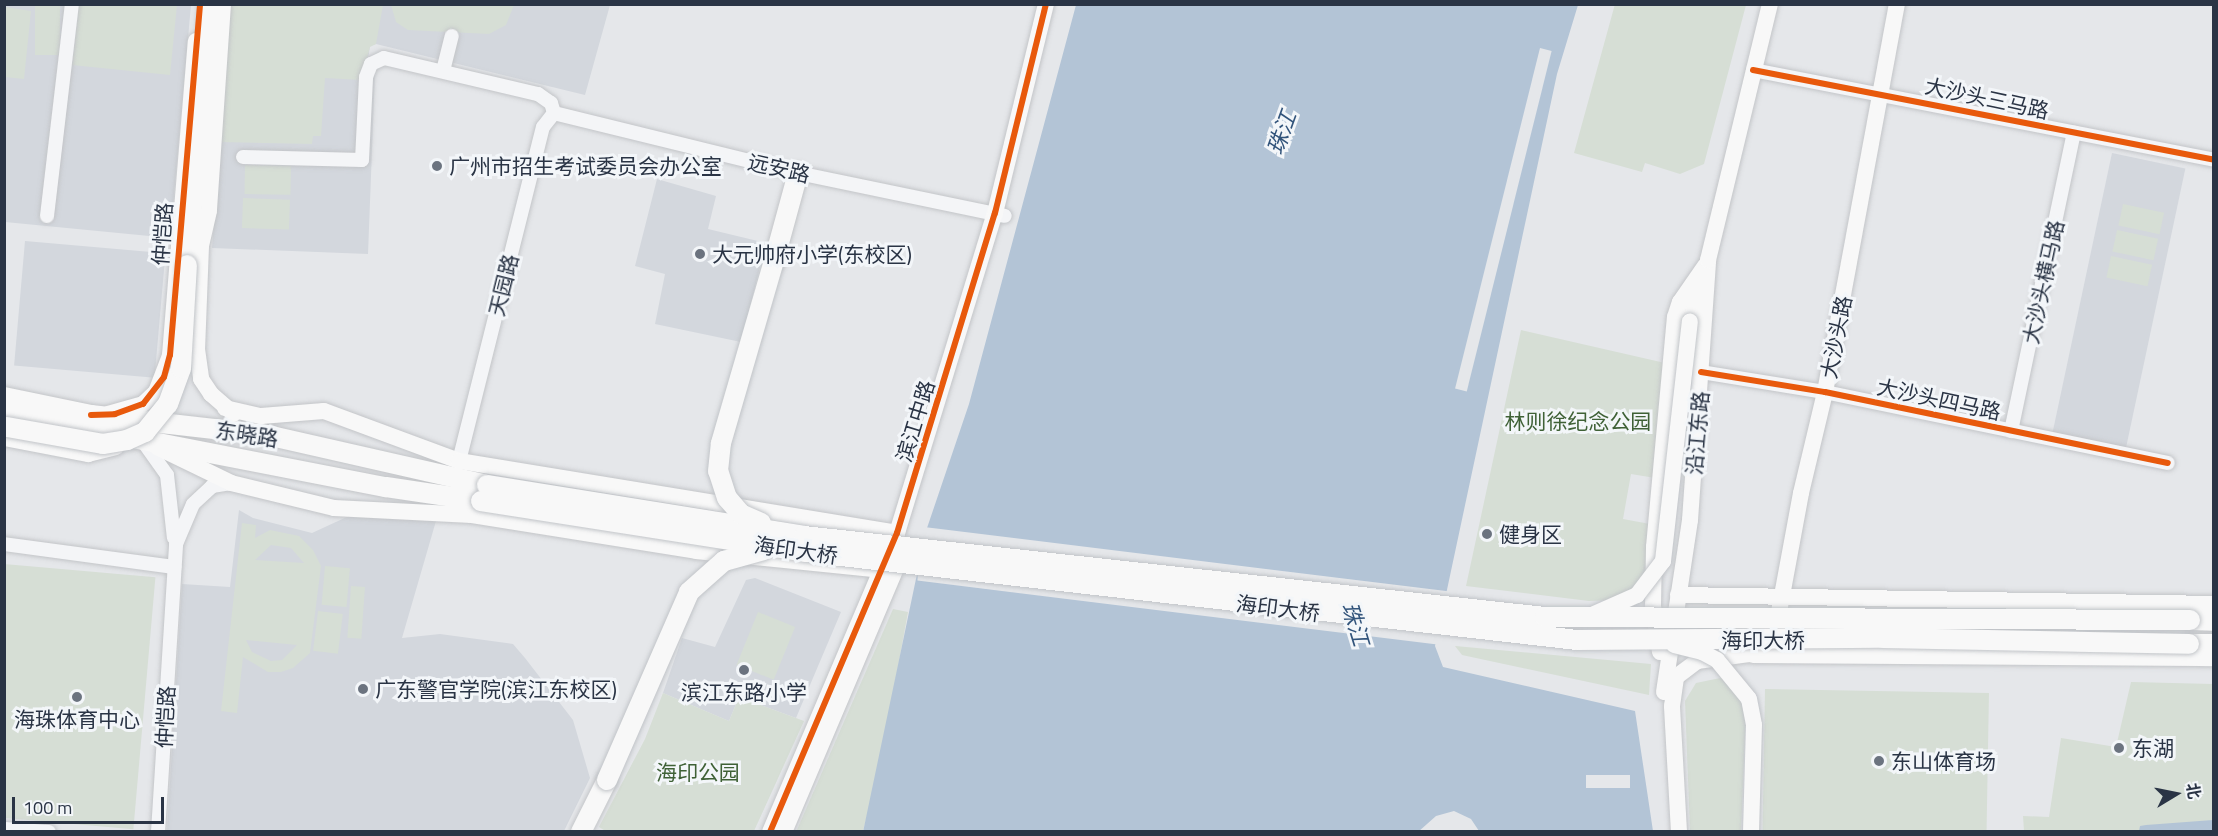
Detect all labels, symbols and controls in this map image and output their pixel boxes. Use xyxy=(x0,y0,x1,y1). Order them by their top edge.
street label: 大沙头三马路 xyxy=(1923,73,2051,123)
water label: 珠江 xyxy=(1262,108,1302,158)
street label: 远安路 xyxy=(745,149,813,187)
place label: 广州市招生考试委员会办公室 xyxy=(449,153,722,179)
marker: 广州市招生考试委员会办公室 xyxy=(430,159,444,173)
street label: 仲恺路 xyxy=(147,202,177,266)
street label: 大沙头横马路 xyxy=(2018,218,2068,346)
place label: 大元帅府小学(东校区) xyxy=(712,241,912,267)
marker: 大元帅府小学(东校区) xyxy=(693,247,707,261)
street label: 天园路 xyxy=(483,251,523,319)
street label: 大沙头路 xyxy=(1816,293,1856,381)
street label: 大沙头四马路 xyxy=(1875,374,2003,424)
street label: 滨江中路 xyxy=(891,377,939,465)
street label: 沿江东路 xyxy=(1681,390,1713,476)
park label: 林则徐纪念公园 xyxy=(1505,408,1651,434)
street label: 东晓路 xyxy=(214,417,280,451)
place label: 健身区 xyxy=(1499,521,1562,547)
marker: 健身区 xyxy=(1480,527,1494,541)
street label: 海印大桥 xyxy=(753,532,839,568)
street label: 海印大桥 xyxy=(1235,590,1321,626)
water label: 珠江 xyxy=(1336,599,1374,649)
street label: 海印大桥 xyxy=(1721,627,1805,653)
marker: 滨江东路小学 xyxy=(737,663,751,677)
place label: 广东警官学院(滨江东校区) xyxy=(375,676,617,702)
place label: 滨江东路小学 xyxy=(681,679,807,705)
marker: 广东警官学院(滨江东校区) xyxy=(356,682,370,696)
street label: 仲恺路 xyxy=(151,685,179,749)
marker: 海珠体育中心 xyxy=(70,690,84,704)
place label: 海珠体育中心 xyxy=(14,706,140,732)
place label: 东湖 xyxy=(2132,735,2174,761)
marker: 东湖 xyxy=(2110,739,2128,757)
place label: 东山体育场 xyxy=(1891,748,1996,774)
marker: 东山体育场 xyxy=(1872,754,1886,768)
park label: 海印公园 xyxy=(656,759,740,785)
north arrow xyxy=(2146,764,2206,824)
text: 北 xyxy=(2181,781,2207,801)
scale bar xyxy=(15,785,166,823)
text: 100 m xyxy=(23,794,72,821)

